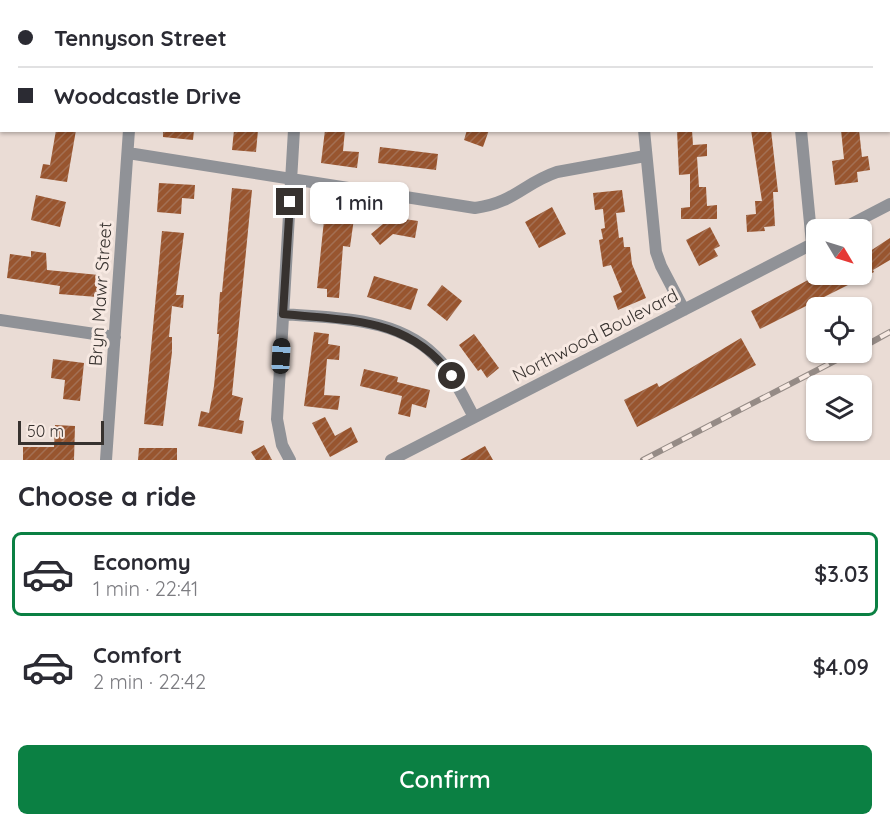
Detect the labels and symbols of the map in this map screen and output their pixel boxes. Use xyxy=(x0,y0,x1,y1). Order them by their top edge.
callout: 1 min xyxy=(311,181,410,223)
route end xyxy=(276,188,303,215)
north arrow xyxy=(806,219,872,285)
street label: Bryn Mawr Street xyxy=(83,221,117,367)
street label: Northwood Boulevard xyxy=(508,283,682,387)
car xyxy=(271,338,291,374)
route start xyxy=(438,362,465,389)
scale bar xyxy=(18,418,104,445)

